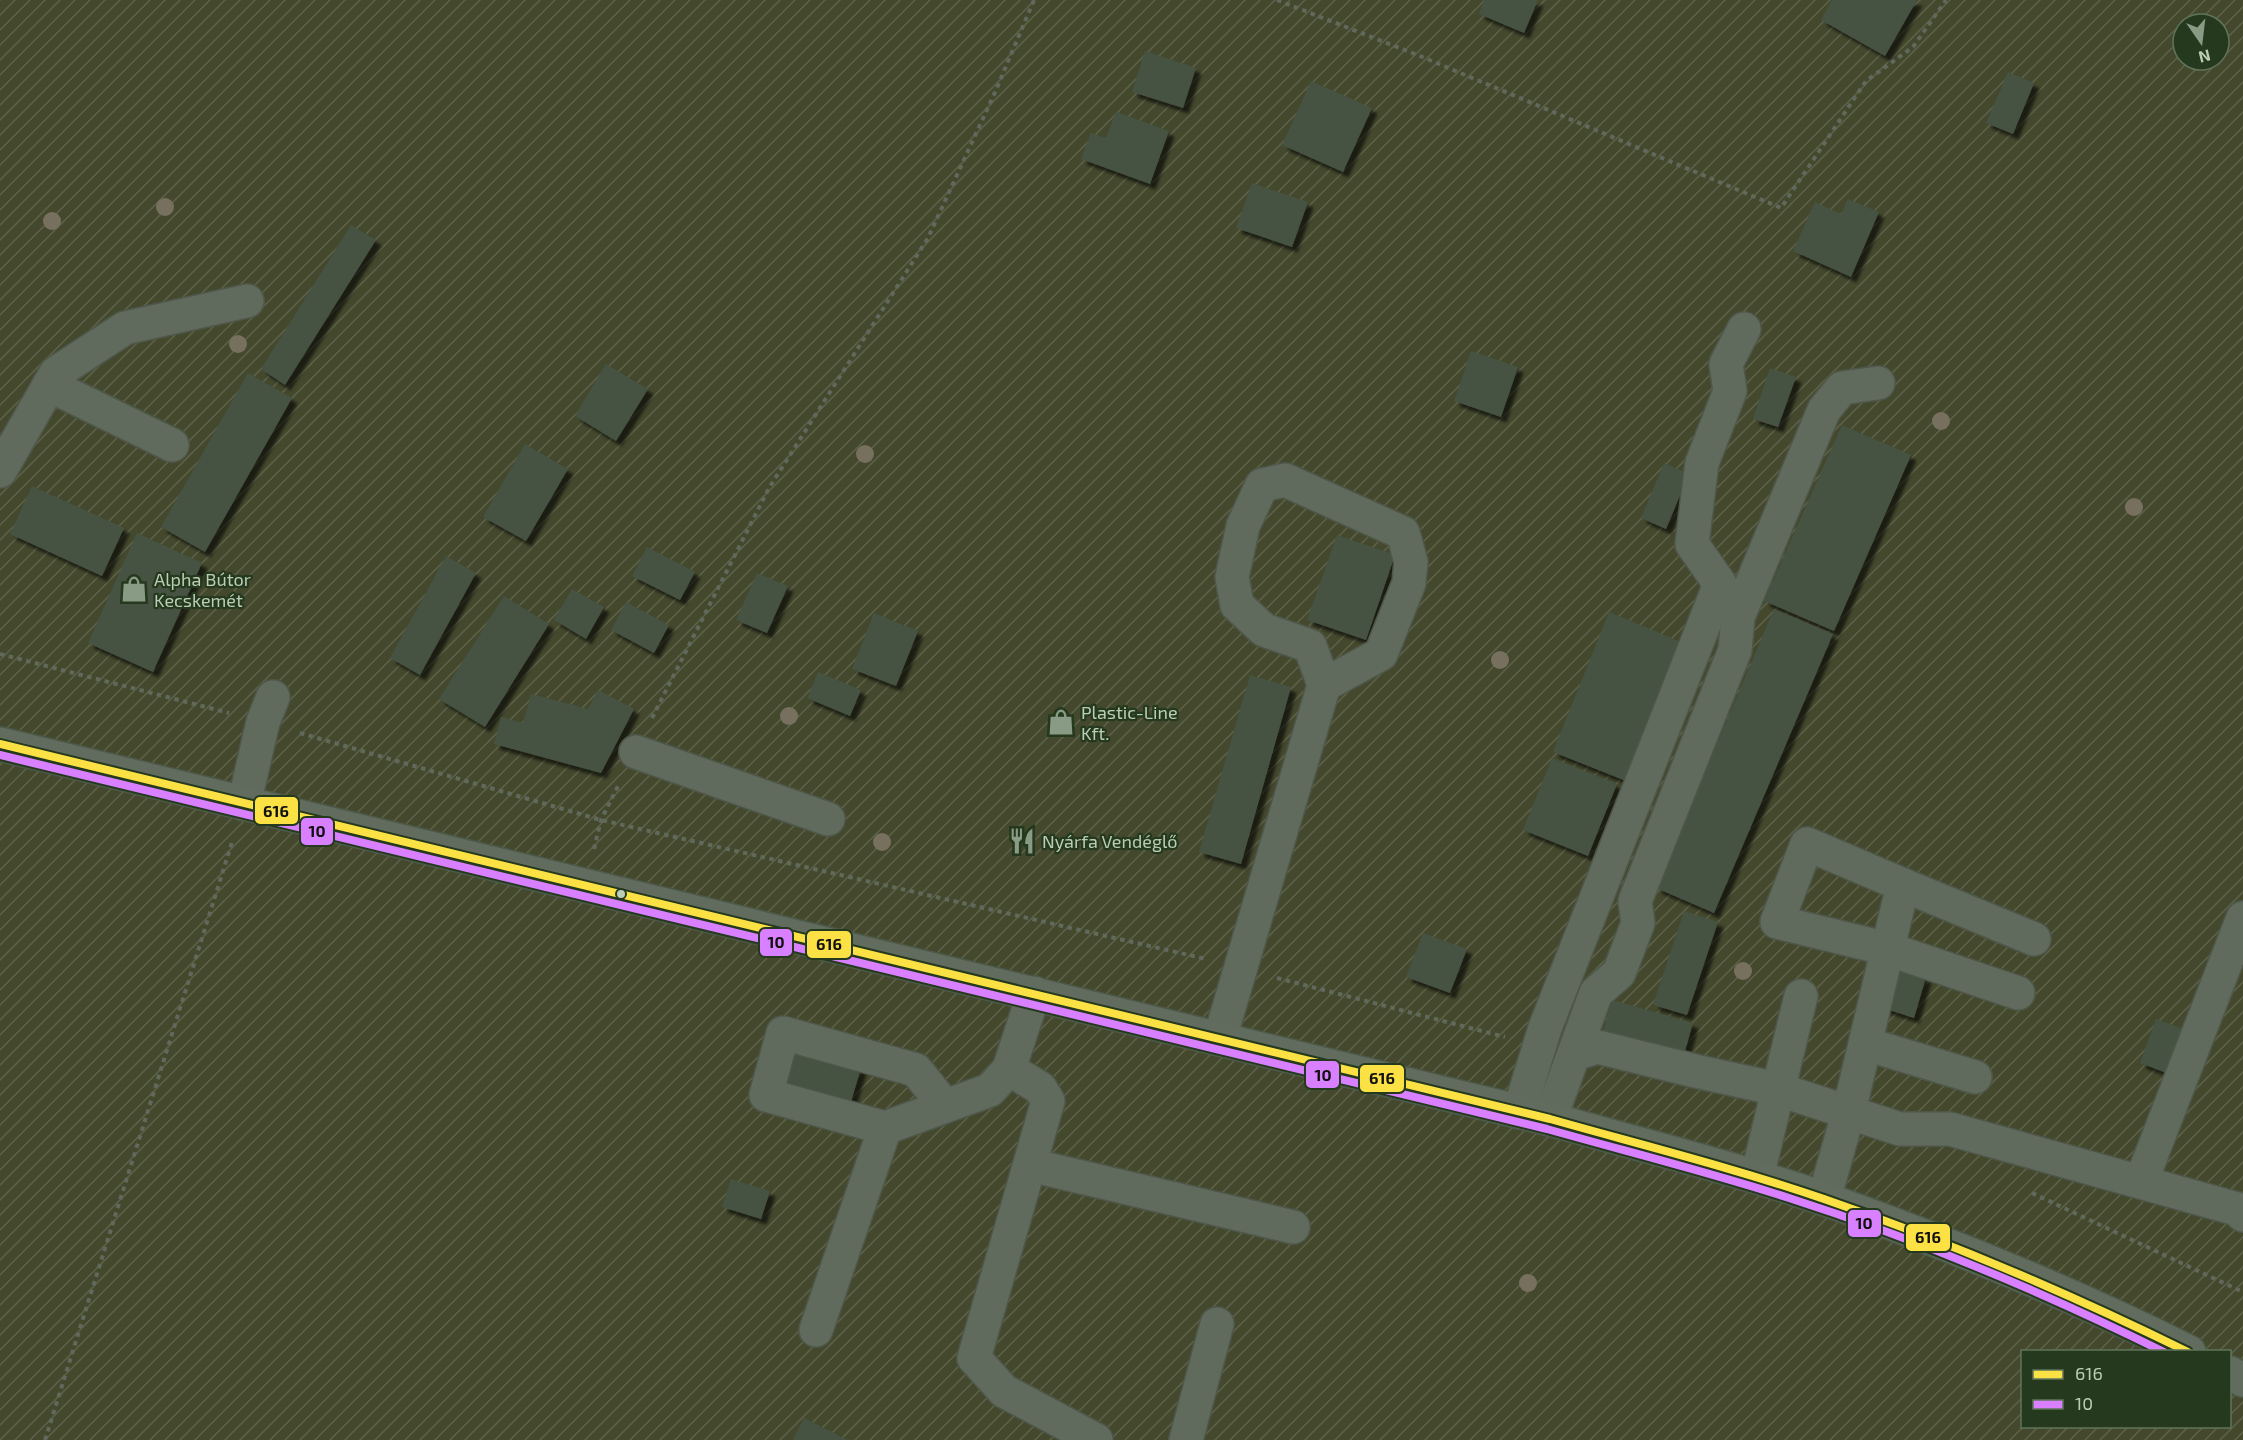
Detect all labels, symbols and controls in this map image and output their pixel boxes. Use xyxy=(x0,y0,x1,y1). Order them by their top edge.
north arrow xyxy=(2171,12,2231,72)
text: N xyxy=(2197,46,2213,68)
place label: Alpha Bútor Kecskemét xyxy=(154,568,251,611)
shop icon: Alpha Bútor Kecskemét xyxy=(119,574,149,604)
place label: Plastic-Line Kft. xyxy=(1081,701,1178,744)
shop icon: Plastic-Line Kft. xyxy=(1046,707,1076,737)
line badge: 616 xyxy=(254,796,299,825)
text: 616 xyxy=(263,801,289,820)
line badge: 10 xyxy=(300,817,334,846)
text: 10 xyxy=(308,821,326,840)
restaurant icon: Nyárfa Vendéglő xyxy=(1007,826,1037,856)
place label: Nyárfa Vendéglő xyxy=(1042,830,1178,852)
unlabelled marker xyxy=(615,888,627,900)
line badge: 10 xyxy=(759,928,793,957)
line badge: 616 xyxy=(806,930,852,959)
text: 10 xyxy=(767,932,785,951)
text: 616 xyxy=(816,934,842,953)
line badge: 10 xyxy=(1305,1060,1340,1089)
line badge: 616 xyxy=(1359,1064,1405,1093)
text: 10 xyxy=(1314,1065,1332,1084)
text: 616 xyxy=(1369,1068,1395,1087)
line badge: 10 xyxy=(1847,1209,1882,1238)
text: 10 xyxy=(1855,1213,1873,1232)
line badge: 616 xyxy=(1905,1223,1951,1252)
text: 616 xyxy=(1915,1227,1941,1246)
legend xyxy=(2021,1350,2231,1428)
text: 616 xyxy=(2075,1362,2103,1384)
text: 10 xyxy=(2075,1392,2093,1414)

